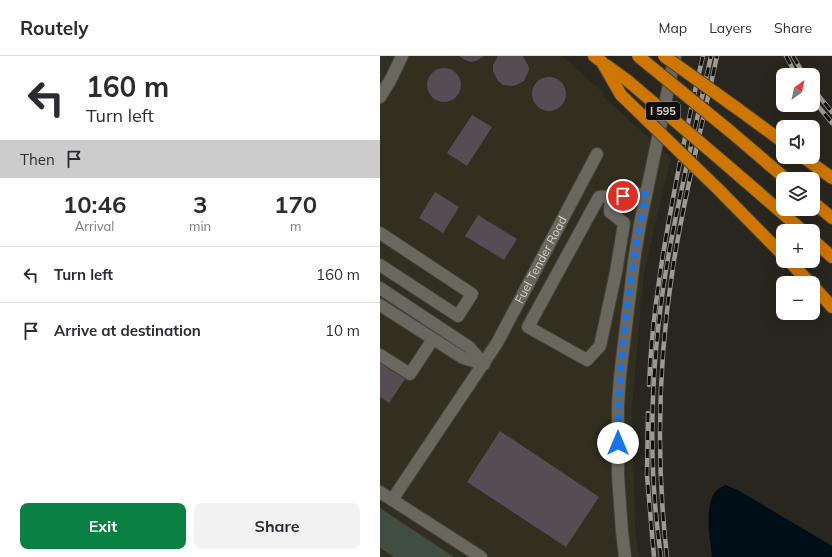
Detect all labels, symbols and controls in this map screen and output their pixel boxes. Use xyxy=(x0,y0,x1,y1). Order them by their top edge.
text: Routely xyxy=(20,16,88,40)
text: Map xyxy=(658,19,687,37)
text: Layers xyxy=(709,19,752,37)
text: Share xyxy=(774,19,812,37)
north arrow xyxy=(776,68,820,112)
map controls xyxy=(776,68,820,320)
text: 160 m xyxy=(86,69,169,104)
icon: left xyxy=(20,72,72,124)
road number: I 595 xyxy=(646,102,680,120)
text: Turn left xyxy=(86,104,154,127)
button: sound xyxy=(776,120,820,164)
icon: arrive xyxy=(63,148,85,170)
text: Then xyxy=(20,150,55,169)
button: layers xyxy=(776,172,820,216)
pin xyxy=(606,179,640,213)
icon: arrive xyxy=(612,185,634,207)
text: 10:46 xyxy=(63,189,126,219)
text: 3 xyxy=(193,189,207,219)
text: 170 xyxy=(274,189,317,219)
street label: Fuel Tender Road xyxy=(511,213,570,306)
text: Arrival xyxy=(75,218,114,234)
text: min xyxy=(189,218,211,234)
text: m xyxy=(290,218,301,234)
button: + xyxy=(776,224,820,268)
icon: left xyxy=(20,264,42,286)
text: Turn left xyxy=(54,265,113,284)
text: 160 m xyxy=(316,265,360,284)
button: − xyxy=(776,276,820,320)
icon: arrive xyxy=(20,320,42,342)
text: Arrive at destination xyxy=(54,321,201,340)
text: 10 m xyxy=(325,321,360,340)
position arrow xyxy=(597,422,639,464)
button: Exit xyxy=(20,503,186,549)
button: Share xyxy=(194,503,360,549)

